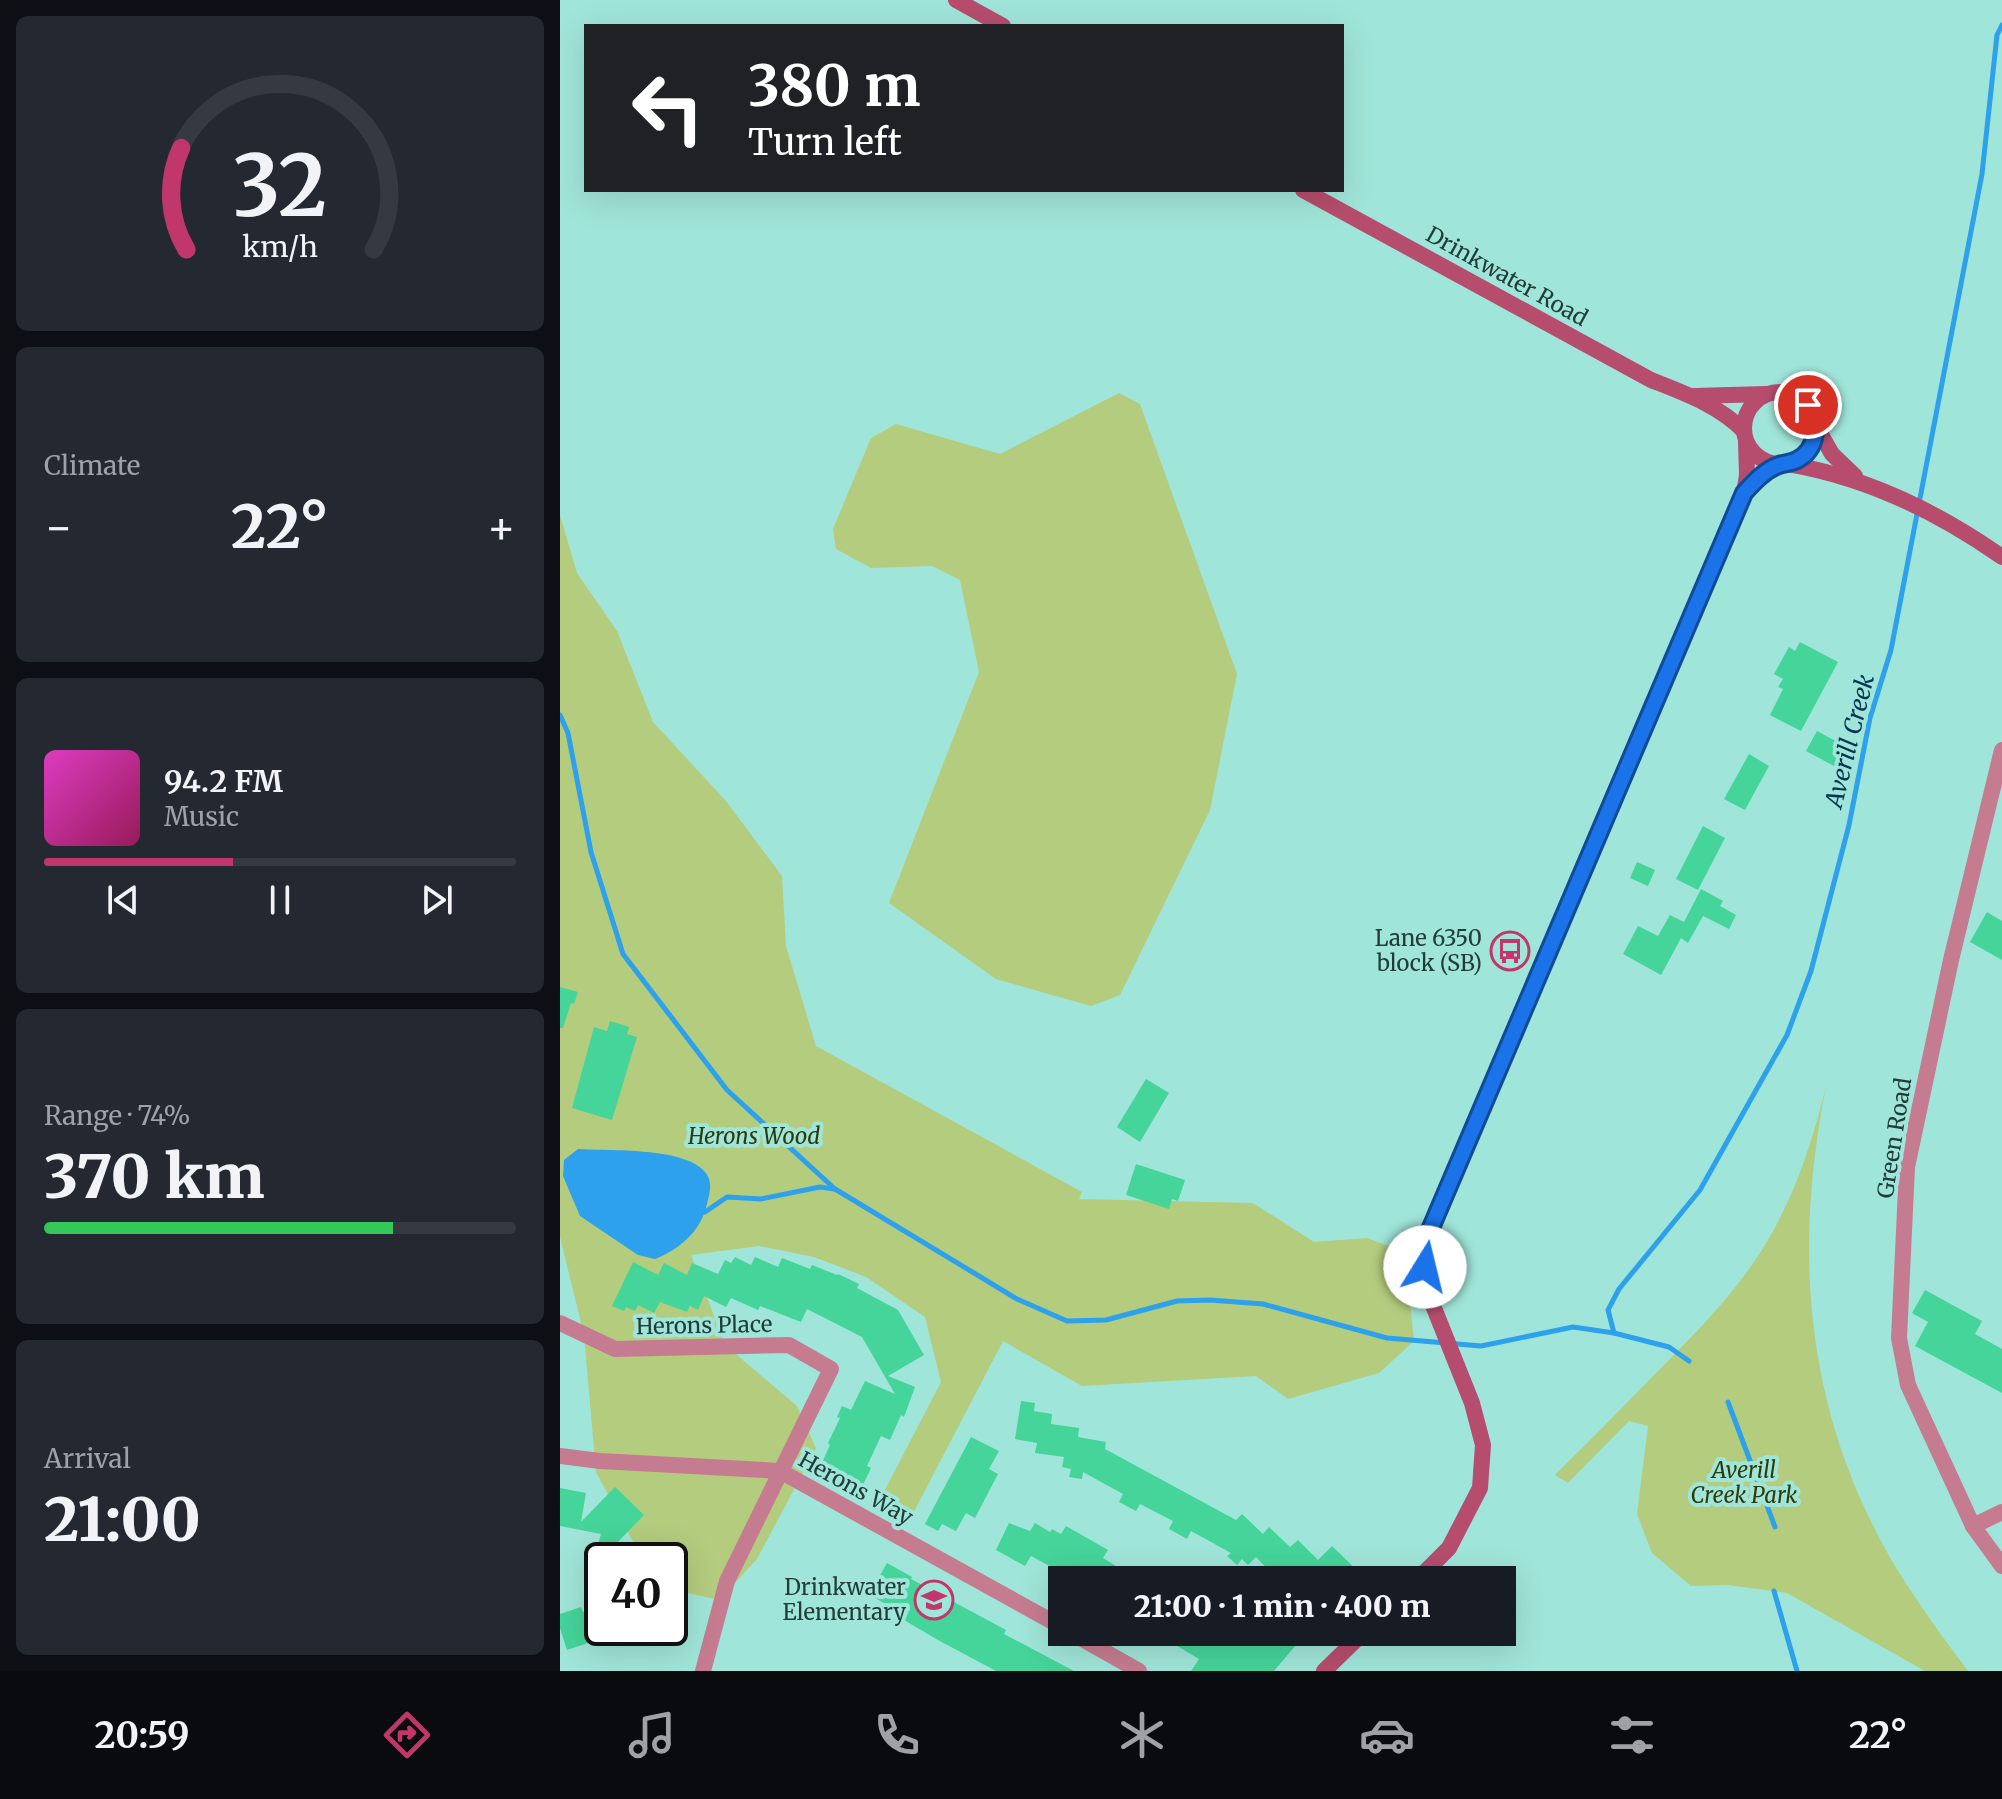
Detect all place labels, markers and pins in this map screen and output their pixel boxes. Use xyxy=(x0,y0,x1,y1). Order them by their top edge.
pin xyxy=(1774,371,1842,439)
place label: Lane 6350 block (SB) xyxy=(1375,924,1482,977)
bus stop icon: Lane 6350 block (SB) xyxy=(1489,930,1531,972)
place label: Drinkwater Elementary xyxy=(782,1573,906,1626)
school or university icon: Drinkwater Elementary xyxy=(913,1579,955,1621)

